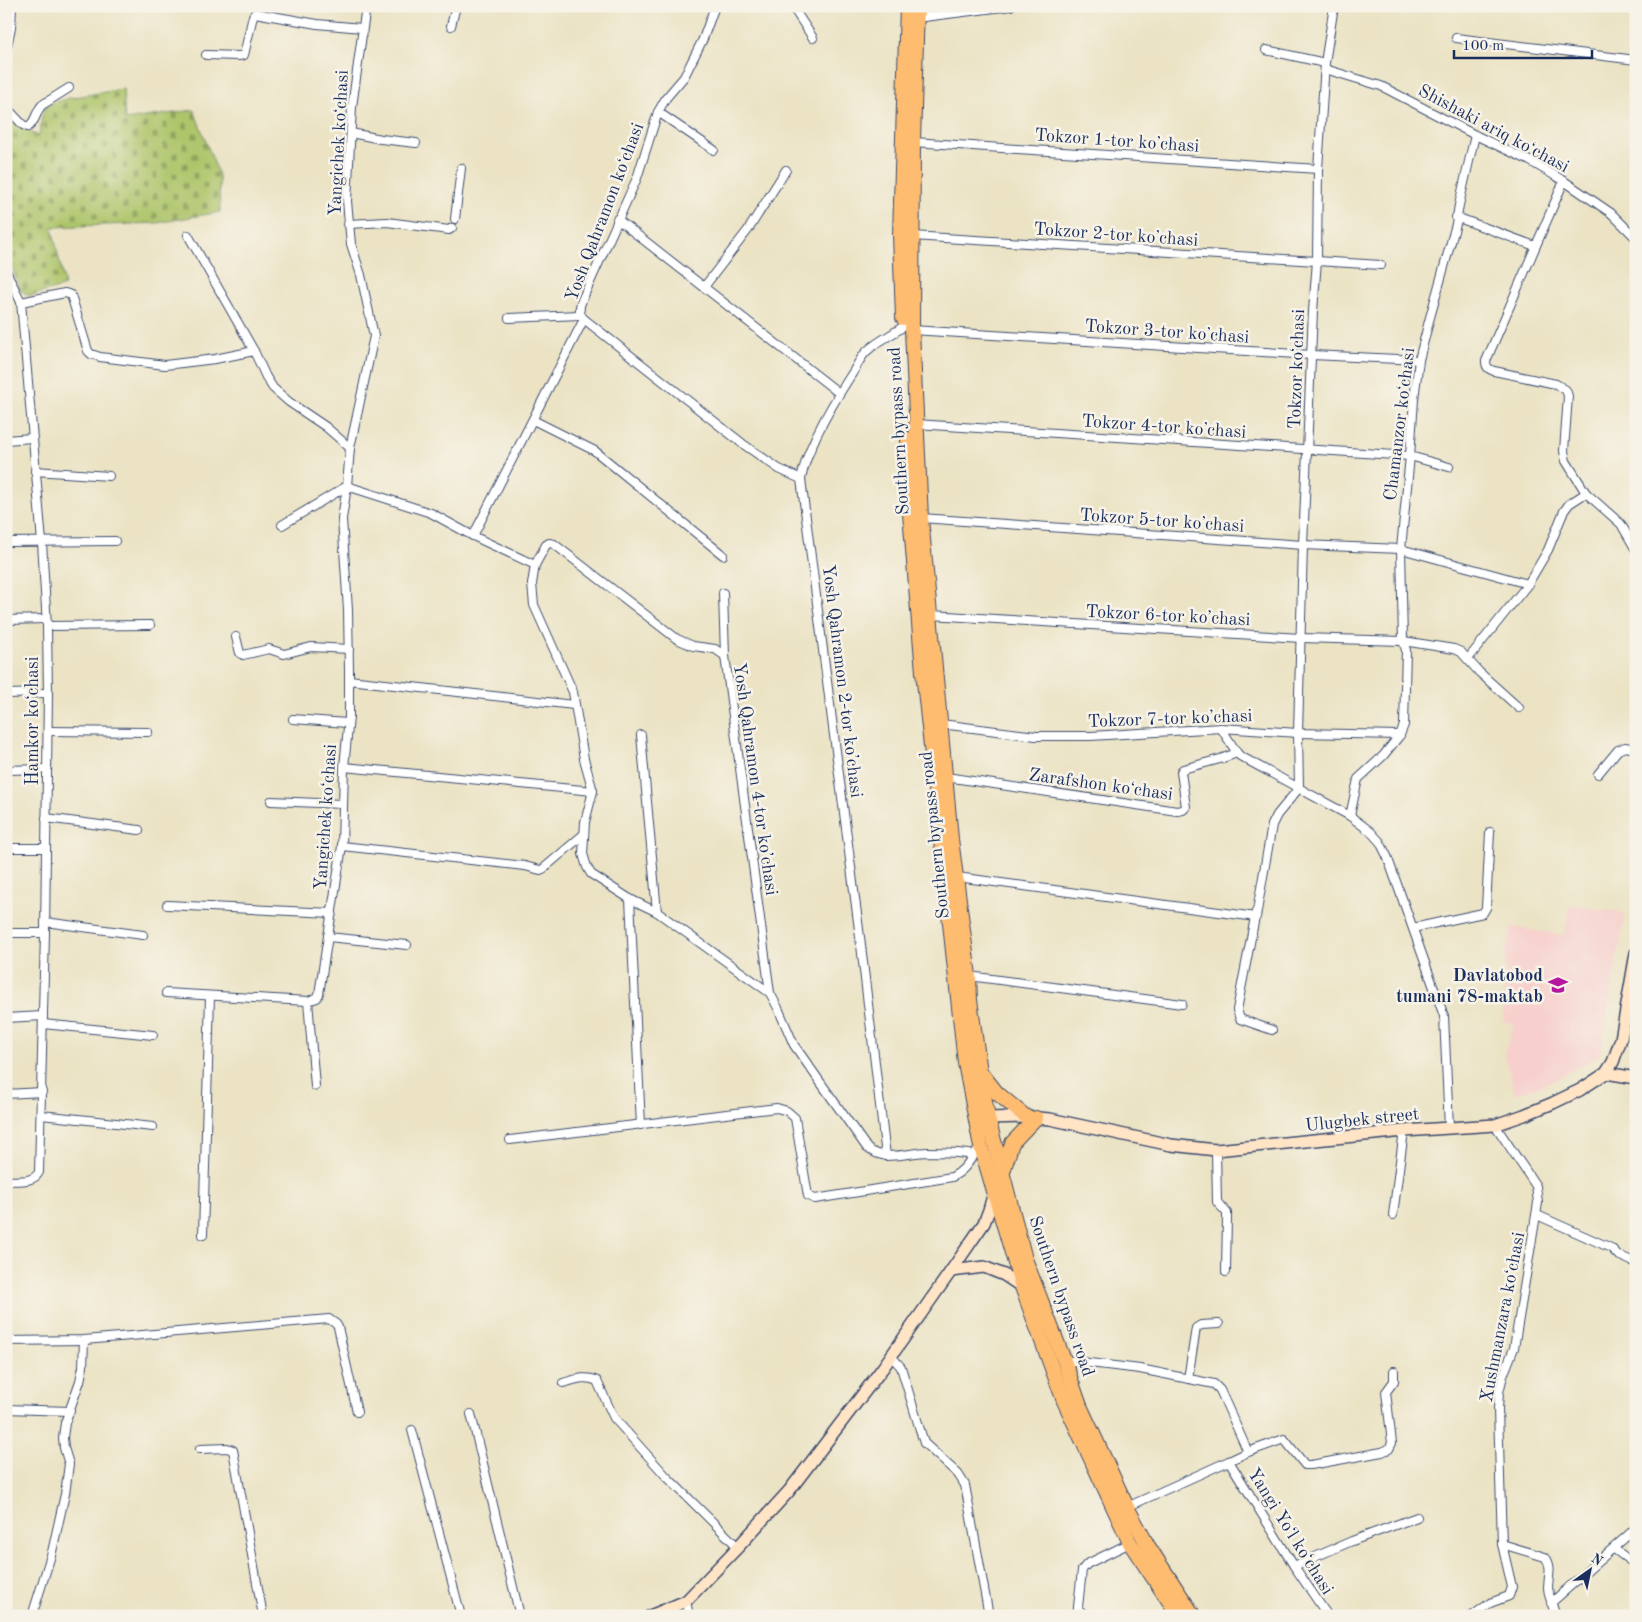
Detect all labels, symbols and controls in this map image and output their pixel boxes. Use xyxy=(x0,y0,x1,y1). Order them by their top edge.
scale bar xyxy=(1454,28,1592,60)
text: 100 m xyxy=(1462,39,1504,54)
street label: Yangichek koʻchasi xyxy=(326,69,352,217)
street label: Shishaki ariq koʻchasi xyxy=(1415,82,1572,176)
street label: Yosh Qahramon koʻchasi xyxy=(562,120,647,304)
street label: Tokzor 1-tor koʼchasi xyxy=(1034,126,1200,156)
street label: Tokzor 2-tor koʼchasi xyxy=(1033,220,1199,250)
street label: Tokzor koʻchasi xyxy=(1286,308,1308,429)
street label: Tokzor 3-tor koʼchasi xyxy=(1084,317,1250,347)
street label: Southern bypass road xyxy=(886,346,912,516)
street label: Chamanzor koʻchasi xyxy=(1382,346,1418,502)
street label: Tokzor 4-tor koʼchasi xyxy=(1081,412,1247,442)
street label: Tokzor 5-tor koʼchasi xyxy=(1079,506,1245,536)
street label: Yosh Qahramon 2-tor koʼchasi xyxy=(819,564,865,799)
street label: Tokzor 6-tor koʼchasi xyxy=(1085,603,1251,629)
street label: Hamkor koʻchasi xyxy=(24,656,42,786)
street label: Yosh Qahramon 4-tor koʼchasi xyxy=(730,662,780,897)
street label: Tokzor 7-tor koʼchasi xyxy=(1087,707,1253,731)
street label: Yangichek koʻchasi xyxy=(312,743,340,891)
street label: Southern bypass road xyxy=(917,750,953,920)
street label: Zarafshon koʻchasi xyxy=(1028,766,1174,804)
place label: Davlatobod tumani 78-maktab xyxy=(1396,967,1543,1006)
school or university icon: Davlatobod tumani 78-maktab xyxy=(1547,974,1569,996)
street label: Ulugbek street xyxy=(1304,1105,1420,1135)
street label: Southern bypass road xyxy=(1025,1214,1097,1379)
street label: Xushmanzara koʻchasi xyxy=(1478,1231,1528,1404)
street label: Yangi Yoʻl koʻchasi xyxy=(1244,1465,1336,1598)
north arrow xyxy=(1564,1544,1614,1594)
text: N xyxy=(1588,1551,1605,1569)

